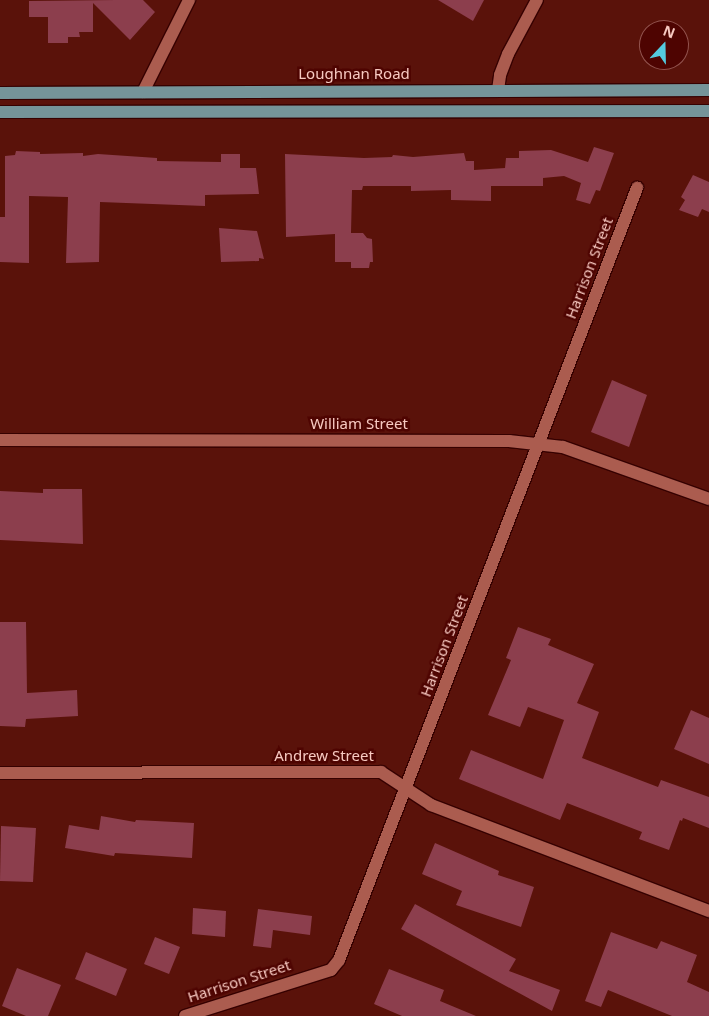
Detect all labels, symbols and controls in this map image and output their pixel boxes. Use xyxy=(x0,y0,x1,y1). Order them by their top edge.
north arrow xyxy=(639,20,689,70)
text: N xyxy=(660,21,678,42)
street label: Loughnan Road xyxy=(298,65,410,83)
street label: Harrison Street xyxy=(561,215,617,321)
street label: William Street xyxy=(310,415,408,433)
street label: Harrison Street xyxy=(416,593,472,699)
street label: Andrew Street xyxy=(274,747,374,765)
street label: Harrison Street xyxy=(185,956,293,1006)

